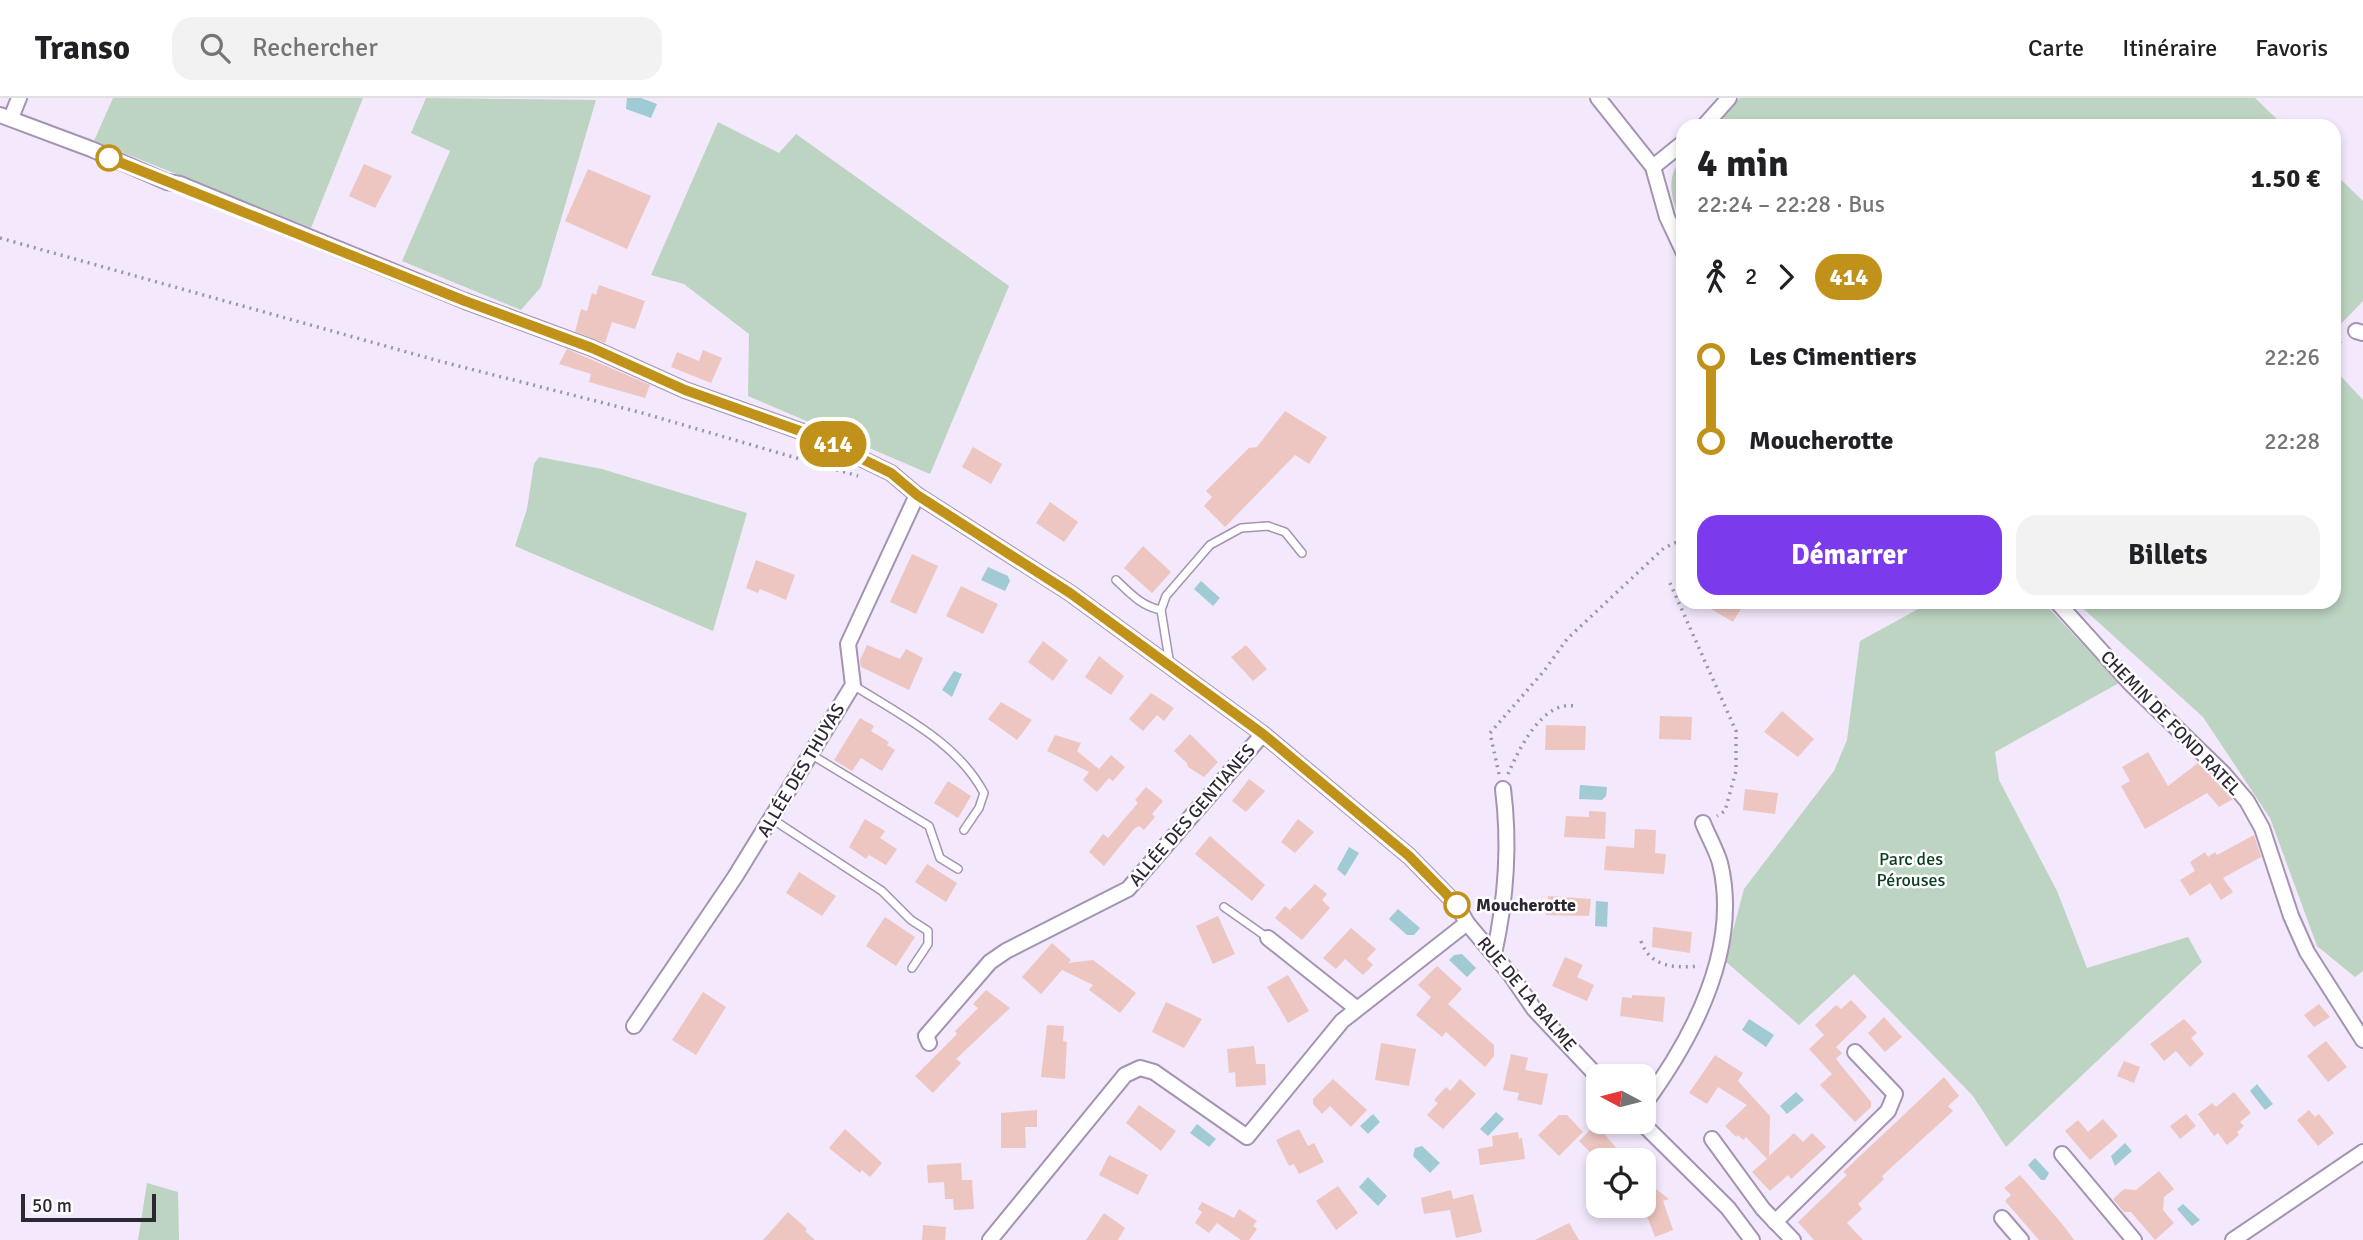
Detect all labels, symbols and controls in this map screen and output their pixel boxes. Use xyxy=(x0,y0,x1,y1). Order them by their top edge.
search box xyxy=(172,17,662,80)
text: Transo xyxy=(35,28,130,69)
icon: search xyxy=(196,29,234,67)
text: Rechercher xyxy=(252,32,378,64)
text: Carte xyxy=(2028,33,2084,63)
text: Itinéraire xyxy=(2122,33,2217,63)
text: Favoris xyxy=(2255,33,2328,63)
text: 4 min xyxy=(1697,140,1789,187)
unlabelled marker xyxy=(96,145,122,171)
text: 1.50 € xyxy=(2251,163,2320,195)
text: 22:24 – 22:28 · Bus xyxy=(1697,190,1885,219)
icon: walk xyxy=(1697,258,1735,296)
icon: forward xyxy=(1767,258,1805,296)
text: 2 xyxy=(1745,262,1757,291)
text: 414 xyxy=(1829,262,1868,292)
text: Les Cimentiers xyxy=(1749,341,1917,373)
text: 22:26 xyxy=(2264,343,2320,372)
line badge: 414 xyxy=(793,421,873,467)
text: Moucherotte xyxy=(1749,425,1894,457)
text: 22:28 xyxy=(2264,427,2320,456)
text: 414 xyxy=(814,429,852,459)
button: Démarrer xyxy=(1697,515,2002,595)
button: Billets xyxy=(2016,515,2320,595)
street label: CHEMIN DE FOND RATEL xyxy=(2096,646,2246,800)
street label: ALLÉE DES THUYAS xyxy=(752,699,850,841)
street label: ALLÉE DES GENTIANES xyxy=(1124,739,1260,891)
park label: Parc des Pérouses xyxy=(1877,848,1946,891)
marker: Moucherotte xyxy=(1444,892,1470,918)
place label: Moucherotte xyxy=(1476,894,1576,916)
street label: RUE DE LA BALME xyxy=(1473,932,1581,1056)
north arrow xyxy=(1586,1064,1656,1134)
map controls xyxy=(1586,1064,1656,1218)
button: locate xyxy=(1586,1148,1656,1218)
scale bar xyxy=(21,1191,156,1223)
text: 50 m xyxy=(32,1194,72,1218)

